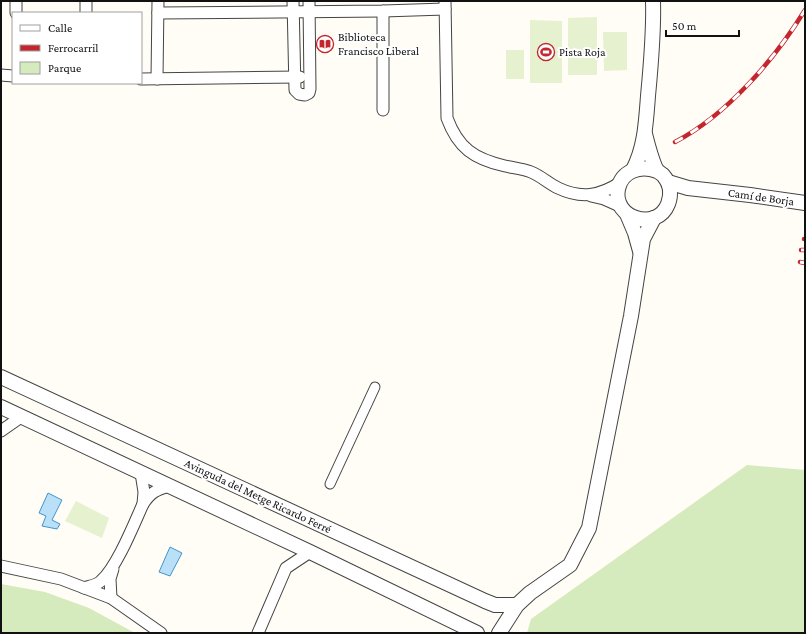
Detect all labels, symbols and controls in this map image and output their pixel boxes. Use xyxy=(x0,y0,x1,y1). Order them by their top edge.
legend xyxy=(12,12,142,84)
scale bar xyxy=(666,12,739,38)
text: 50 m xyxy=(672,19,697,33)
text: Calle xyxy=(48,21,72,35)
place label: Biblioteca Francisco Liberal xyxy=(338,30,419,58)
library icon: Biblioteca Francisco Liberal xyxy=(315,34,335,54)
text: Ferrocarril xyxy=(48,41,99,55)
sports icon: Pista Roja xyxy=(536,42,556,62)
place label: Pista Roja xyxy=(559,45,606,59)
text: Parque xyxy=(48,61,81,75)
street label: Camí de Borja xyxy=(727,185,795,209)
street label: Avinguda del Metge Ricardo Ferré xyxy=(182,456,334,536)

